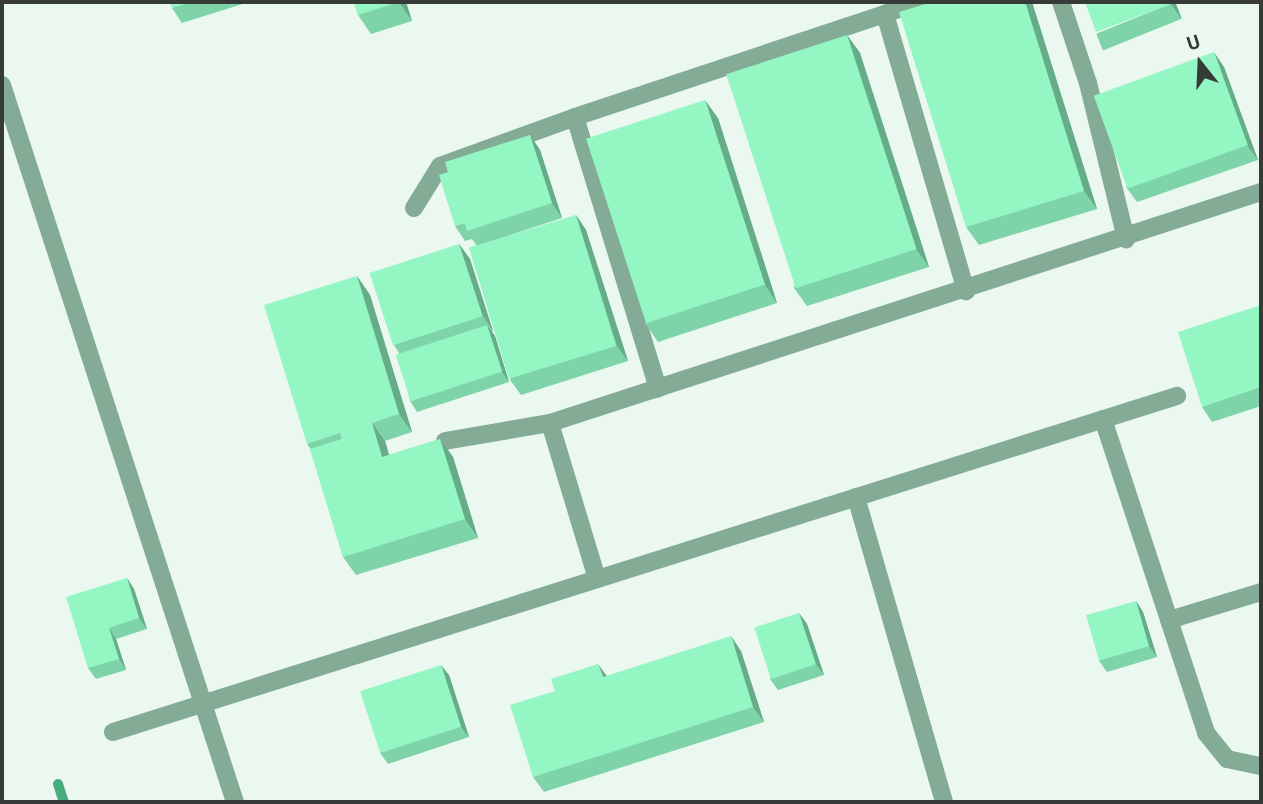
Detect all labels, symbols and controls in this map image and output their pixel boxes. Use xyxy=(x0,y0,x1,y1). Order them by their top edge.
north arrow xyxy=(1165,28,1235,98)
text: U xyxy=(1184,30,1203,55)

